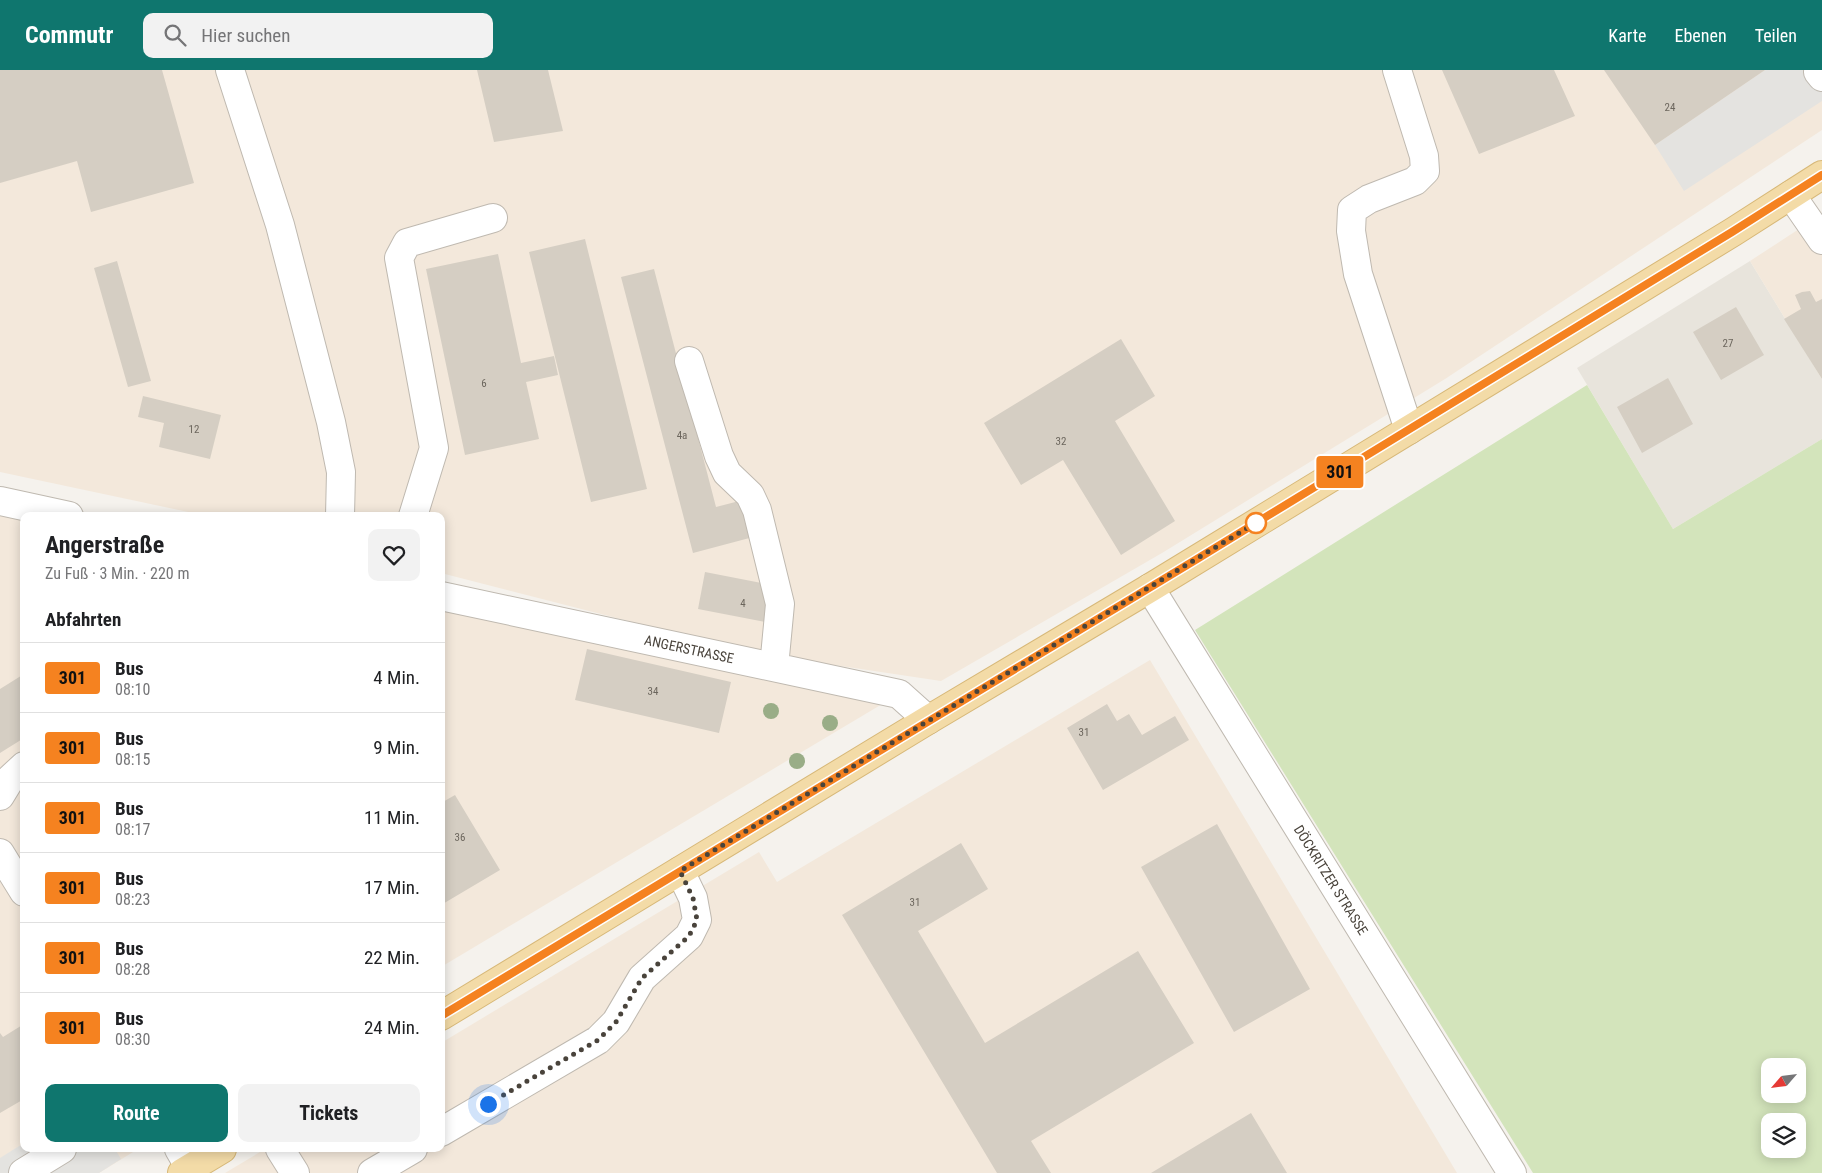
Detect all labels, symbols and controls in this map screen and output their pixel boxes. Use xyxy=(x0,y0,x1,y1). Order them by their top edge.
search box xyxy=(143,13,493,58)
text: Commutr xyxy=(25,21,113,49)
icon: search xyxy=(161,21,189,49)
text: Hier suchen xyxy=(201,24,290,47)
text: Karte xyxy=(1608,25,1647,46)
text: Ebenen xyxy=(1675,25,1727,46)
text: Teilen xyxy=(1755,25,1797,46)
house number: 24 xyxy=(1665,101,1676,114)
house number: 27 xyxy=(1723,337,1733,350)
house number: 6 xyxy=(481,377,487,390)
house number: 12 xyxy=(189,423,199,436)
house number: 4a xyxy=(677,429,687,442)
house number: 32 xyxy=(1056,435,1066,448)
line badge: 301 xyxy=(1311,456,1369,488)
text: 301 xyxy=(1326,461,1354,482)
unlabelled marker xyxy=(1245,512,1267,534)
button: heart xyxy=(368,529,420,581)
text: Angerstraße xyxy=(45,531,164,559)
text: Zu Fuß · 3 Min. · 220 m xyxy=(45,564,189,583)
house number: 4 xyxy=(740,597,746,610)
text: Abfahrten xyxy=(45,608,121,631)
street label: ANGERSTRASSE xyxy=(643,632,735,666)
text: Bus xyxy=(115,657,144,680)
text: 4 Min. xyxy=(373,666,420,689)
text: 301 xyxy=(59,667,86,688)
text: 08:10 xyxy=(115,680,150,699)
house number: 34 xyxy=(648,685,659,698)
house number: 31 xyxy=(1079,726,1089,739)
text: Bus xyxy=(115,727,144,750)
text: 9 Min. xyxy=(373,736,420,759)
text: 301 xyxy=(59,737,86,758)
text: 08:15 xyxy=(115,750,150,769)
text: Bus xyxy=(115,797,144,820)
text: 11 Min. xyxy=(364,806,420,829)
text: 301 xyxy=(59,807,86,828)
text: 08:17 xyxy=(115,820,150,839)
street label: DÖCKRITZER STRASSE xyxy=(1291,822,1371,938)
house number: 36 xyxy=(455,831,465,844)
text: Bus xyxy=(115,867,144,890)
text: 17 Min. xyxy=(364,876,420,899)
text: 301 xyxy=(59,877,86,898)
text: 08:23 xyxy=(115,890,150,909)
house number: 31 xyxy=(910,896,920,909)
text: Bus xyxy=(115,937,144,960)
text: 22 Min. xyxy=(364,946,420,969)
text: 301 xyxy=(59,947,86,968)
text: 08:28 xyxy=(115,960,150,979)
text: Bus xyxy=(115,1007,144,1030)
text: 24 Min. xyxy=(364,1016,420,1039)
text: 301 xyxy=(59,1017,86,1038)
text: 08:30 xyxy=(115,1030,150,1049)
north arrow xyxy=(1761,1058,1806,1102)
map controls xyxy=(1761,1058,1806,1158)
button: Route xyxy=(45,1084,228,1142)
button: Tickets xyxy=(238,1084,420,1142)
your location xyxy=(476,1092,501,1117)
button: layers xyxy=(1761,1113,1806,1158)

